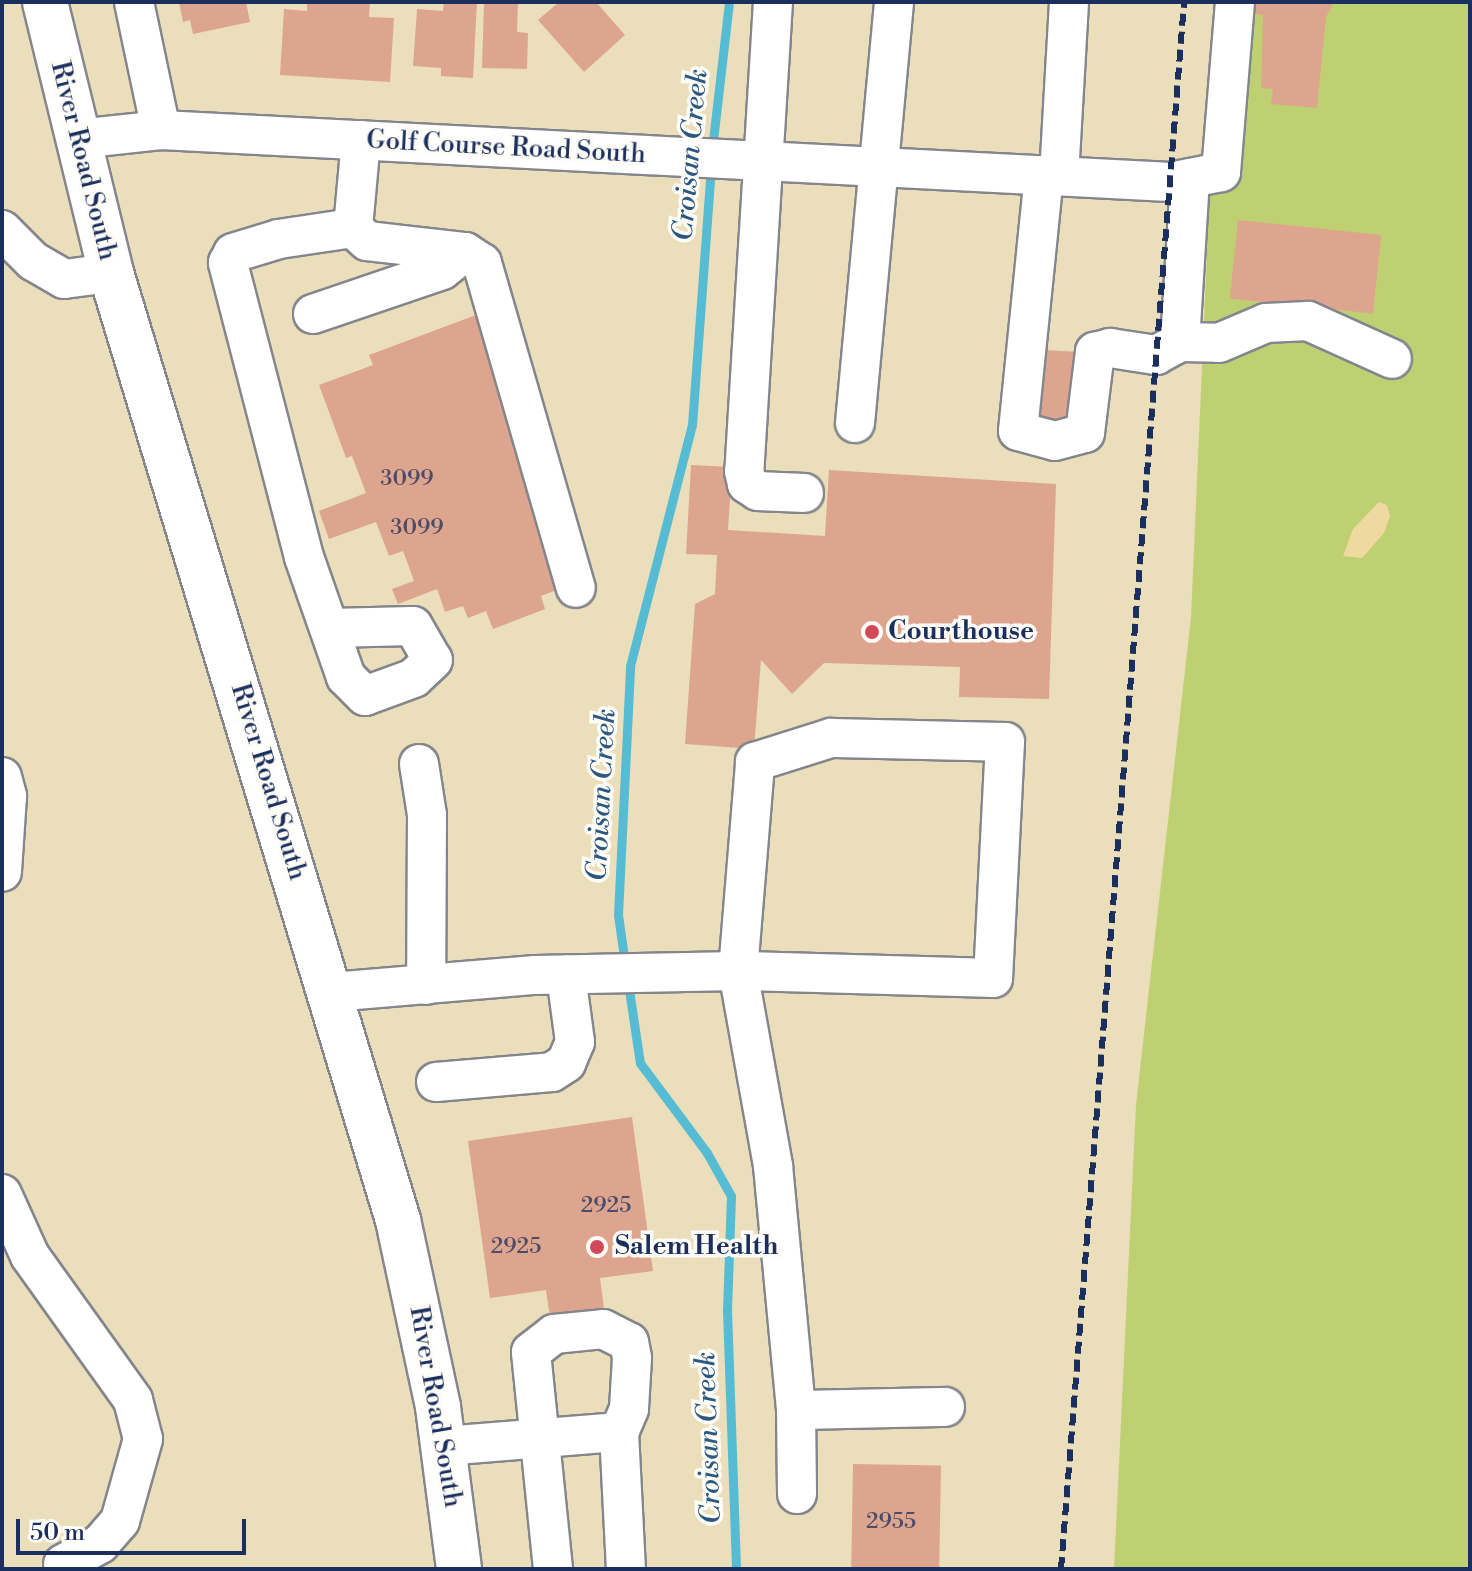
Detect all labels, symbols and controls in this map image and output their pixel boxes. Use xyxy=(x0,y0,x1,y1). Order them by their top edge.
street label: River Road South xyxy=(43,58,123,264)
water label: Croisan Creek xyxy=(667,67,715,243)
street label: Golf Course Road South xyxy=(366,125,646,171)
house number: 3099 xyxy=(380,466,434,492)
house number: 3099 xyxy=(390,515,444,541)
place label: Courthouse xyxy=(888,616,1034,648)
marker: Courthouse xyxy=(863,623,881,641)
street label: River Road South xyxy=(223,680,313,884)
water label: Croisan Creek xyxy=(581,708,623,882)
house number: 2925 xyxy=(581,1193,631,1219)
place label: Salem Health xyxy=(615,1231,778,1263)
house number: 2925 xyxy=(491,1234,541,1260)
marker: Salem Health xyxy=(586,1236,608,1258)
street label: River Road South xyxy=(402,1304,468,1510)
water label: Croisan Creek xyxy=(689,1351,729,1525)
scale bar xyxy=(20,1503,250,1553)
house number: 2955 xyxy=(866,1509,916,1535)
text: 50 m xyxy=(30,1518,85,1548)

